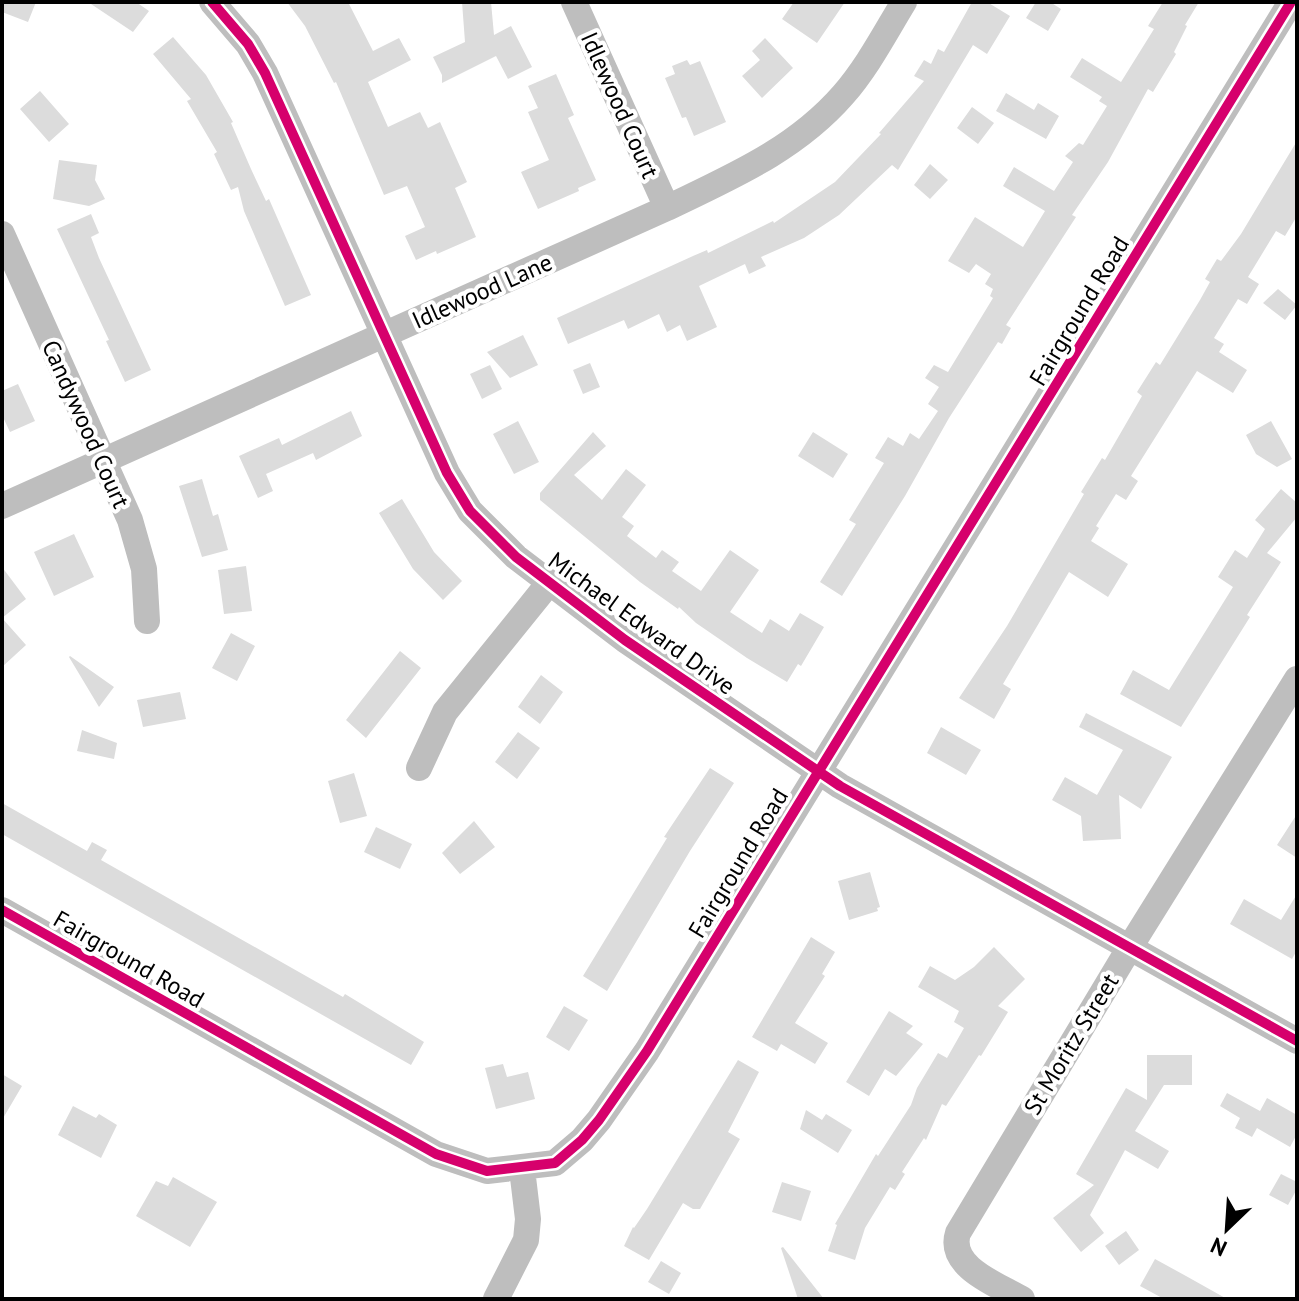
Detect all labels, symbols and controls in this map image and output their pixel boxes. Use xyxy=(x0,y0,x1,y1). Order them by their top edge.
street label: Idlewood Court xyxy=(574,27,666,183)
street label: Fairground Road xyxy=(1022,231,1136,391)
street label: Idlewood Lane xyxy=(407,246,557,336)
street label: Candywood Court xyxy=(35,335,137,513)
street label: Michael Edward Drive xyxy=(542,545,742,701)
street label: Fairground Road xyxy=(681,783,795,943)
street label: Fairground Road xyxy=(48,903,210,1015)
street label: St Moritz Street xyxy=(1017,968,1125,1120)
north arrow xyxy=(1187,1189,1267,1269)
text: N xyxy=(1206,1231,1231,1263)

